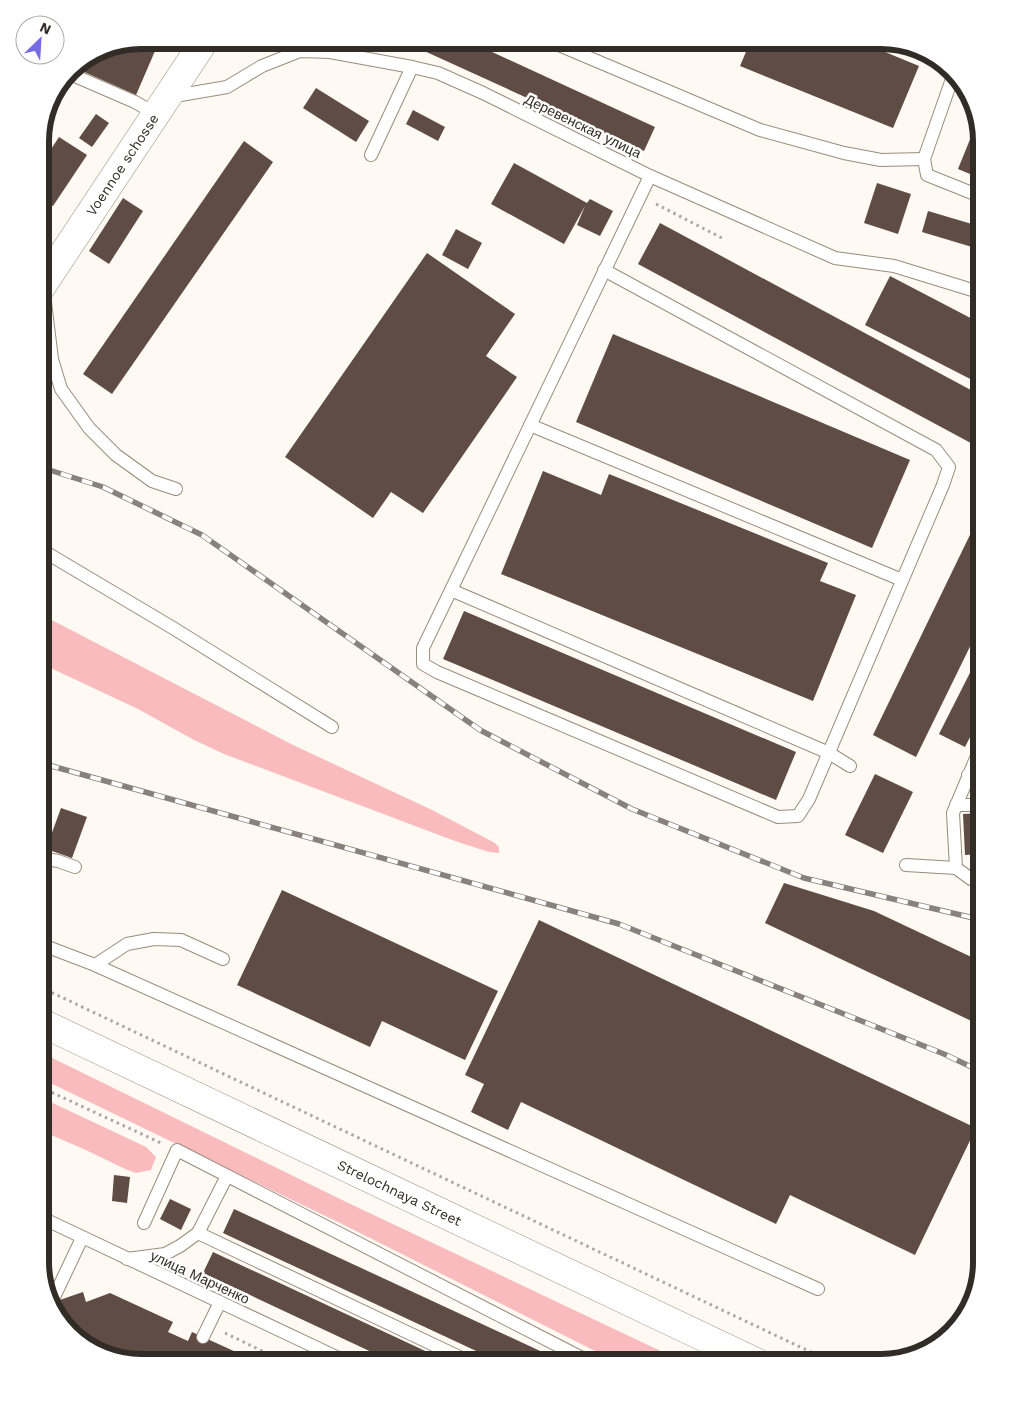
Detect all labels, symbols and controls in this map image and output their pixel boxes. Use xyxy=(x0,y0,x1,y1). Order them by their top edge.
north arrow xyxy=(15,15,65,65)
text: N xyxy=(37,19,54,38)
street label: Деревенская улица xyxy=(522,91,644,161)
street label: Voennoe schosse xyxy=(83,111,162,219)
street label: Strelochnaya Street xyxy=(335,1156,464,1229)
street label: улица Марченко xyxy=(148,1247,252,1307)

